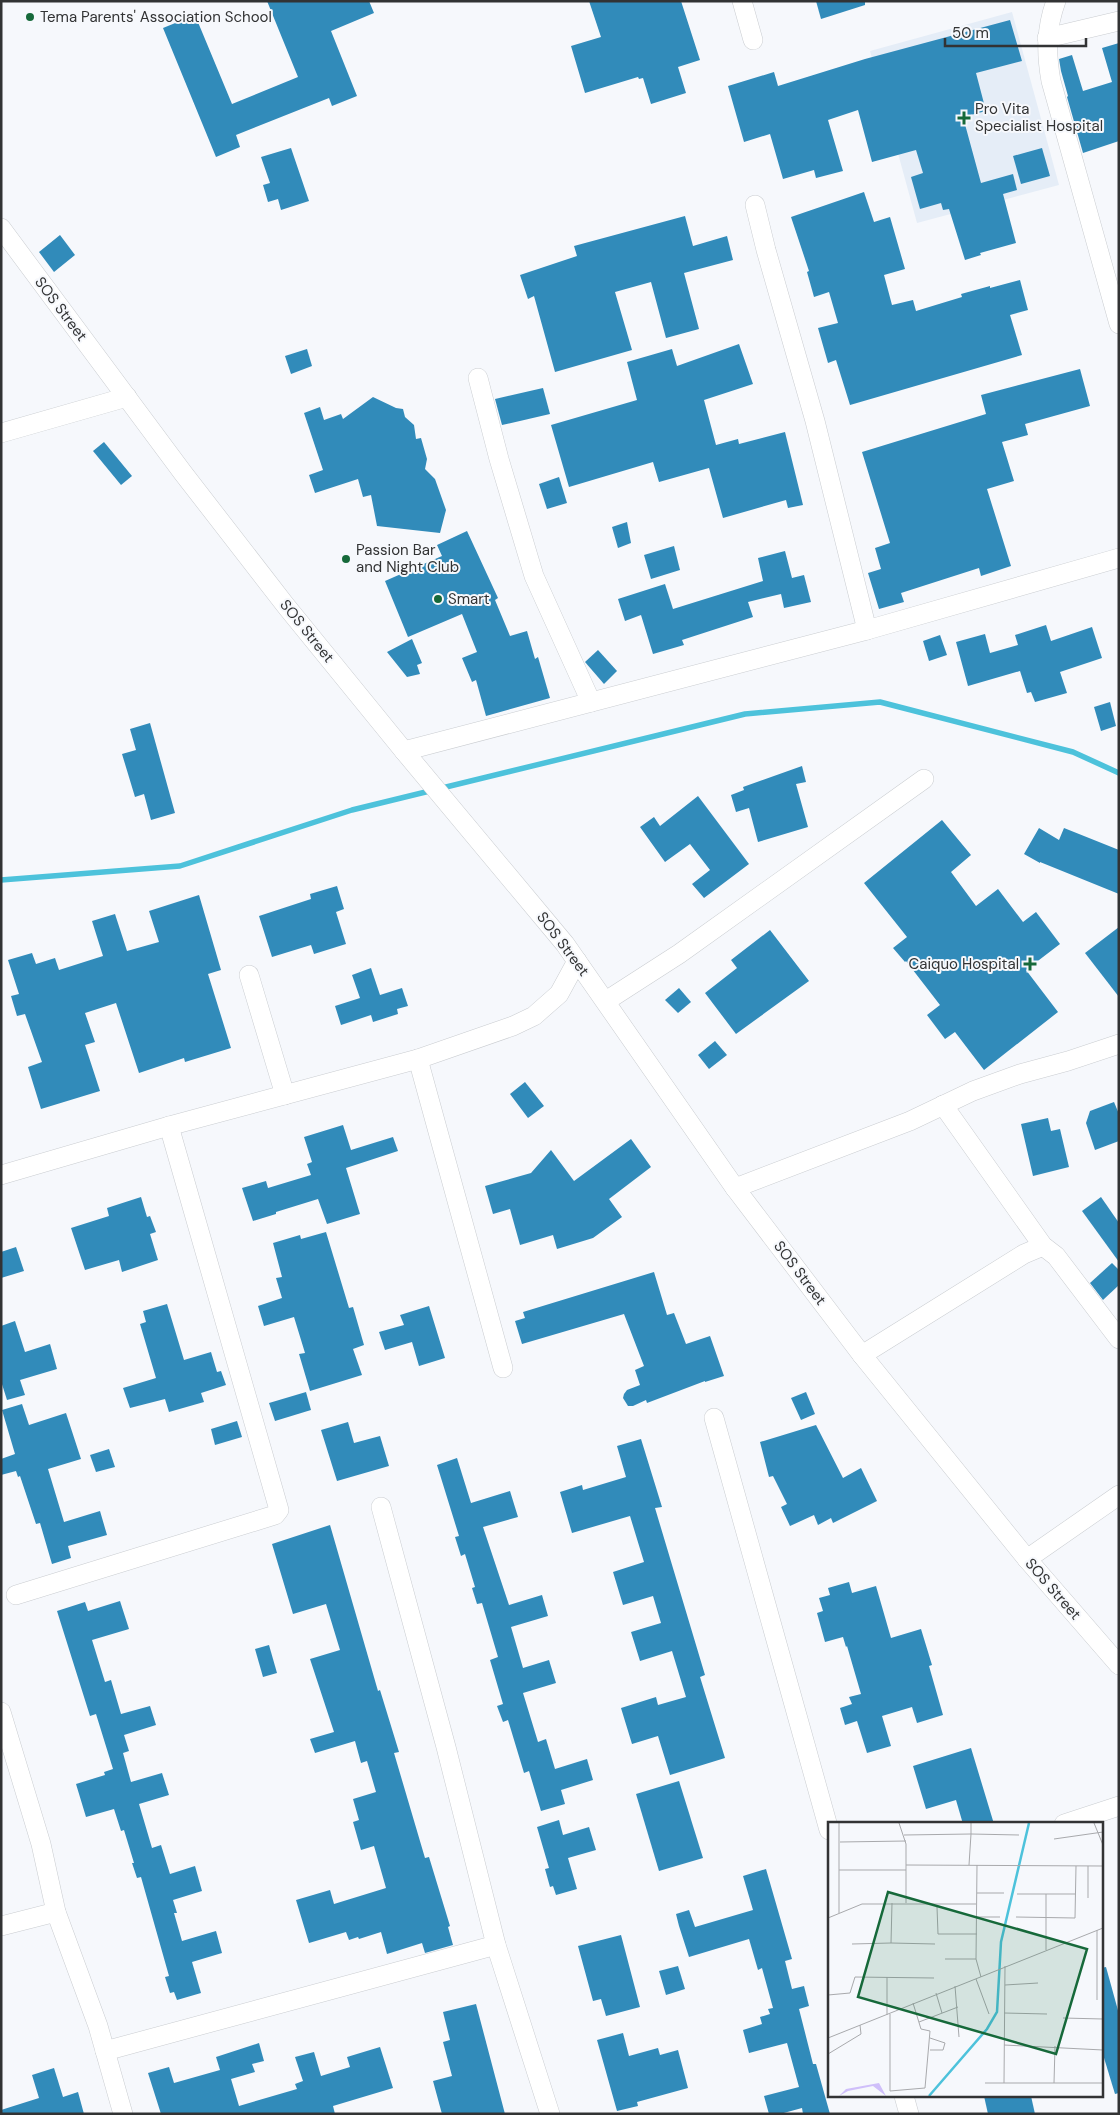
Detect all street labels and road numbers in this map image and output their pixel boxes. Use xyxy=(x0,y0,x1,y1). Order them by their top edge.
street label: SOS Street xyxy=(30,273,92,345)
street label: SOS Street xyxy=(275,595,339,667)
street label: SOS Street xyxy=(532,908,594,980)
street label: SOS Street xyxy=(769,1237,831,1309)
street label: SOS Street xyxy=(1021,1554,1085,1624)

